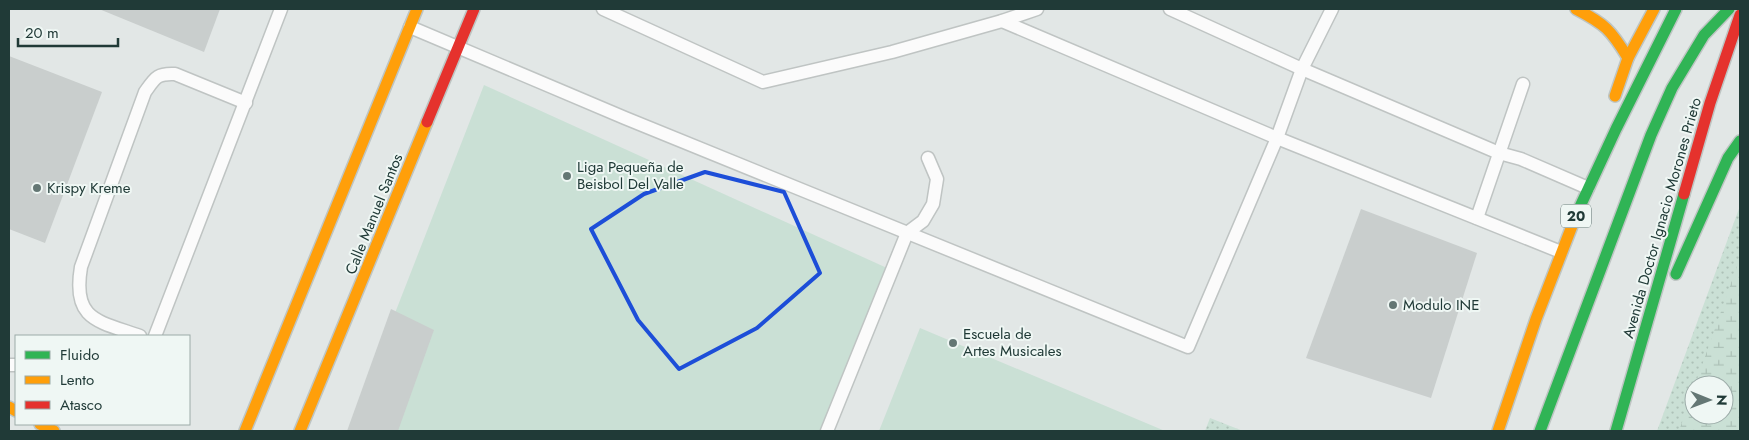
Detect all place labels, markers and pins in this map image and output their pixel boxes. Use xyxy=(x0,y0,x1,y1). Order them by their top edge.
place label: Liga Pequeña de Beisbol Del Valle xyxy=(577,156,684,195)
marker: Liga Pequeña de Beisbol Del Valle xyxy=(561,170,573,182)
place label: Krispy Kreme xyxy=(47,177,131,199)
marker: Krispy Kreme xyxy=(31,182,43,194)
place label: Modulo INE xyxy=(1403,294,1479,316)
marker: Modulo INE xyxy=(1387,299,1399,311)
place label: Escuela de Artes Musicales xyxy=(963,323,1062,362)
marker: Escuela de Artes Musicales xyxy=(947,337,959,349)

